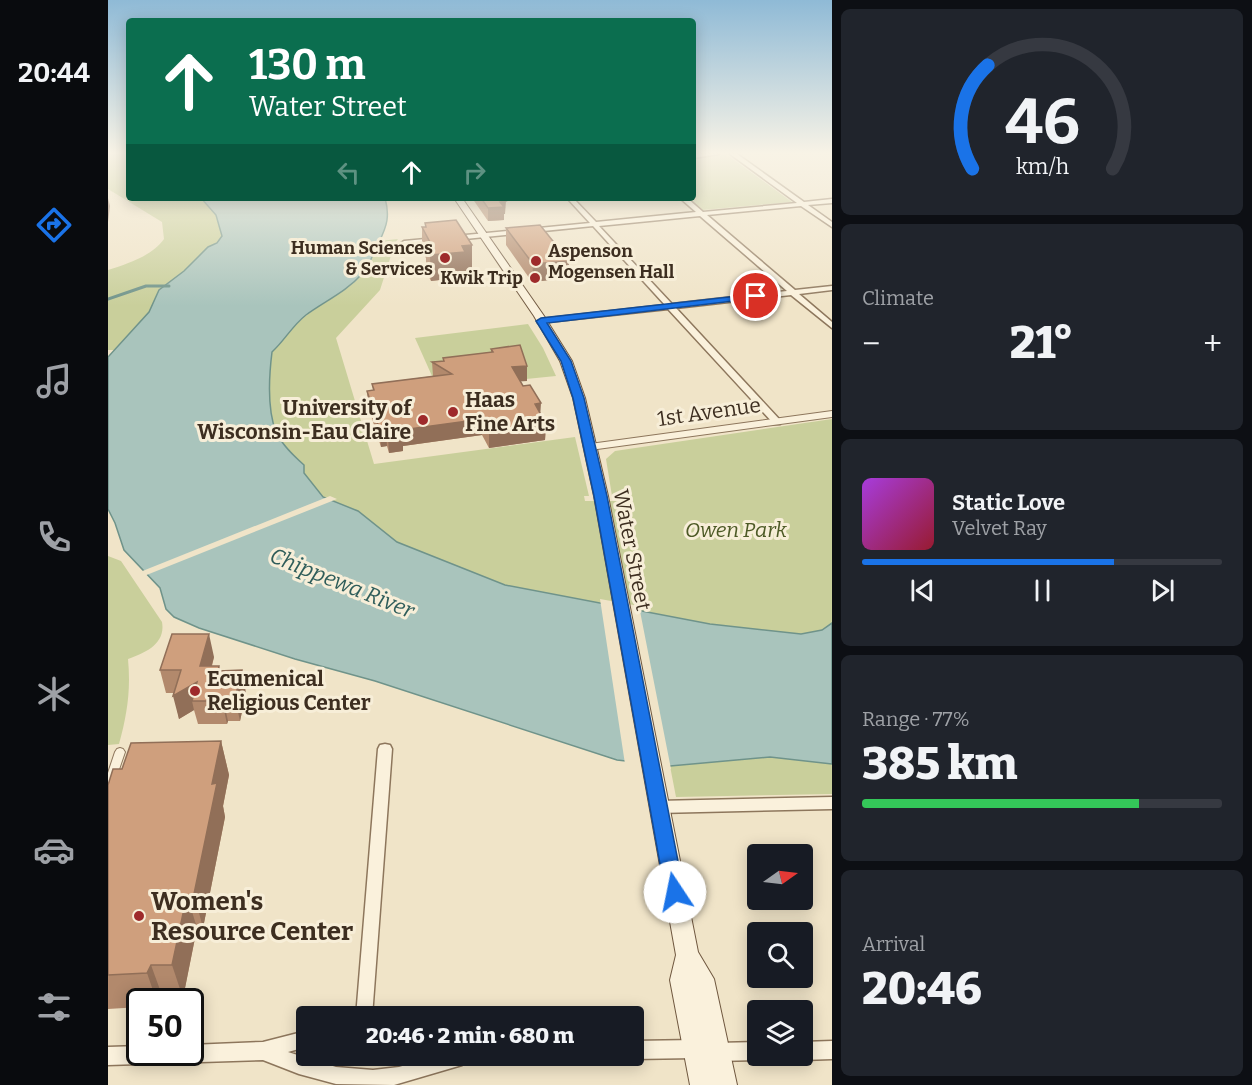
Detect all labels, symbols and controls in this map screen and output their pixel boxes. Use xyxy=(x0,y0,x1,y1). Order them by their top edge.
text: 130 m xyxy=(249,40,366,90)
icon: ahead xyxy=(150,42,228,120)
text: 20:44 xyxy=(18,57,90,89)
text: 46 xyxy=(1005,85,1079,160)
text: Water Street xyxy=(249,91,407,123)
text: km/h xyxy=(1015,154,1069,180)
icon: left xyxy=(332,156,365,189)
icon: ahead xyxy=(395,156,428,189)
icon: right xyxy=(458,156,491,189)
icon: directions xyxy=(33,204,75,246)
place label: Human Sciences & Services xyxy=(291,237,433,280)
place label: Aspenson Mogensen Hall xyxy=(548,240,675,283)
marker: Human Sciences & Services xyxy=(438,251,452,265)
marker: Aspenson Mogensen Hall xyxy=(529,254,543,268)
place label: Kwik Trip xyxy=(440,267,523,289)
pin xyxy=(730,270,781,321)
marker: Kwik Trip xyxy=(528,271,542,285)
icon: arrive xyxy=(739,279,772,312)
text: Climate xyxy=(862,286,934,310)
text: 21° xyxy=(1010,316,1074,370)
text: − xyxy=(862,324,880,364)
text: + xyxy=(1203,324,1222,364)
icon: music xyxy=(33,360,75,402)
place label: Haas Fine Arts xyxy=(465,387,555,437)
street label: 1st Avenue xyxy=(656,392,762,432)
place label: University of Wisconsin-Eau Claire xyxy=(197,395,413,445)
marker: Haas Fine Arts xyxy=(446,405,460,419)
marker: University of Wisconsin-Eau Claire xyxy=(416,413,430,427)
street label: Water Street xyxy=(608,487,657,613)
text: Static Love xyxy=(952,489,1065,516)
icon: phone xyxy=(33,516,75,558)
text: Velvet Ray xyxy=(952,516,1047,540)
park label: Owen Park xyxy=(685,517,788,543)
water label: Chippewa River xyxy=(266,542,419,625)
icon: previous xyxy=(906,574,939,607)
icon: pause xyxy=(1026,574,1059,607)
icon: next xyxy=(1146,574,1179,607)
place label: Ecumenical Religious Center xyxy=(207,666,371,716)
icon: climate xyxy=(33,673,75,715)
marker: Ecumenical Religious Center xyxy=(188,684,202,698)
text: Range · 77% xyxy=(862,707,970,731)
text: 385 km xyxy=(862,737,1017,791)
icon: car xyxy=(33,829,75,871)
north arrow xyxy=(747,844,813,910)
map controls xyxy=(747,844,813,1066)
position arrow xyxy=(643,860,707,924)
place label: Women's Resource Center xyxy=(151,886,353,947)
marker: Women's Resource Center xyxy=(132,909,146,923)
button: search xyxy=(747,922,813,988)
text: Arrival xyxy=(862,932,925,956)
text: 20:46 xyxy=(862,962,982,1016)
icon: filters xyxy=(33,986,75,1028)
speed limit sign: 50 xyxy=(126,988,204,1066)
button: layers xyxy=(747,1000,813,1066)
text: 20:46 · 2 min · 680 m xyxy=(366,1022,574,1049)

